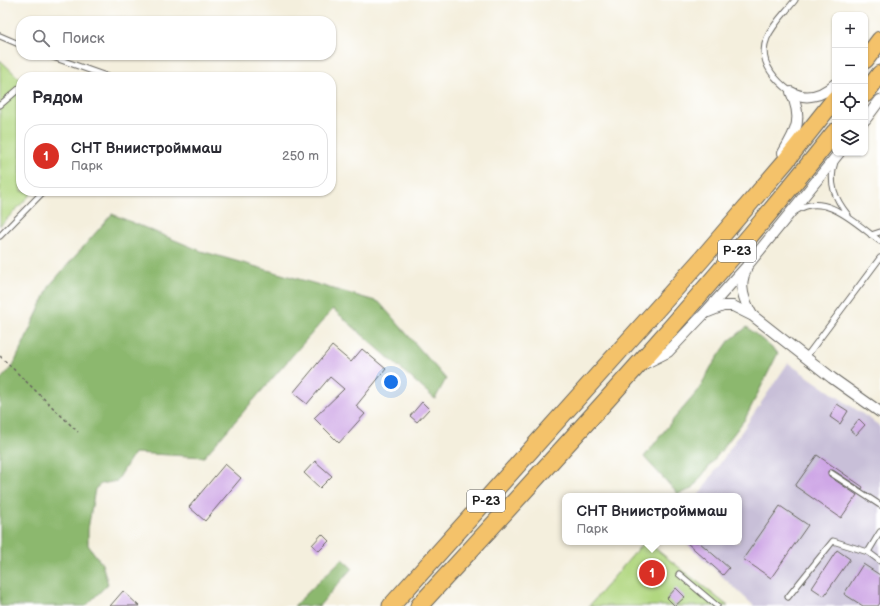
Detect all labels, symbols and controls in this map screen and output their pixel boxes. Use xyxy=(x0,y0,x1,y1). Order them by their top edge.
map controls xyxy=(832,12,868,156)
button: + xyxy=(832,12,868,48)
search box xyxy=(16,16,336,60)
icon: search xyxy=(30,27,52,49)
text: Поиск xyxy=(62,29,105,48)
button: − xyxy=(832,48,868,84)
button: locate xyxy=(832,84,868,120)
text: Рядом xyxy=(32,88,83,108)
button: layers xyxy=(832,120,868,156)
text: СНТ Вниистройммаш xyxy=(71,139,222,158)
text: 1 xyxy=(43,148,49,164)
text: 250 m xyxy=(282,148,319,164)
text: Парк xyxy=(71,158,103,174)
road number: Р-23 xyxy=(718,240,756,262)
your location xyxy=(381,372,401,392)
road number: Р-23 xyxy=(467,490,505,512)
popup xyxy=(562,493,742,545)
text: СНТ Вниистройммаш xyxy=(576,502,728,521)
text: Парк xyxy=(576,521,608,537)
pin: 1 xyxy=(639,558,665,588)

